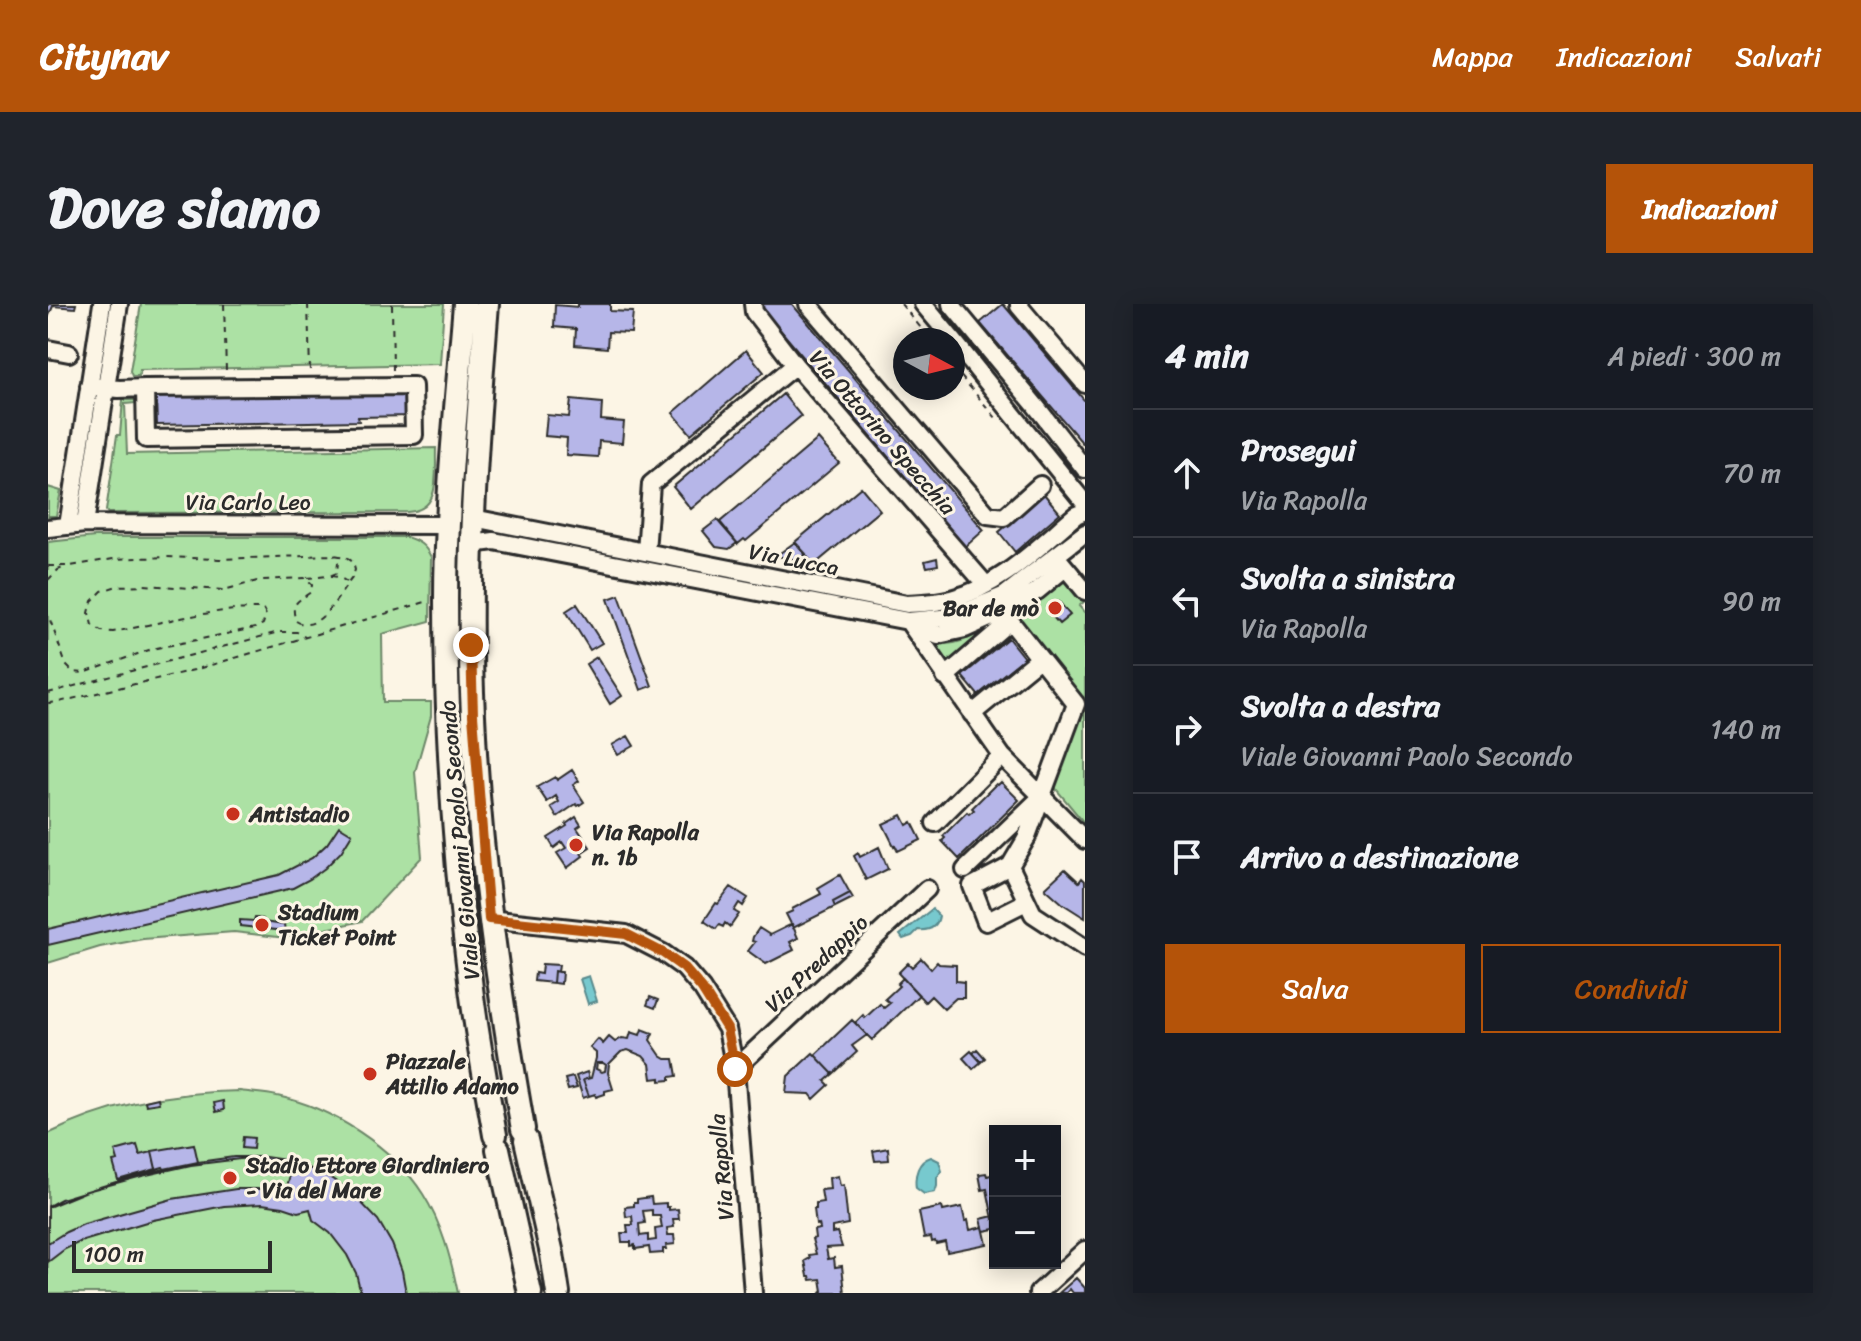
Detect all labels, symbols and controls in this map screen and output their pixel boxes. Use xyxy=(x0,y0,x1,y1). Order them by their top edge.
text: Citynav xyxy=(40,23,168,90)
text: Mappa xyxy=(1432,32,1513,81)
text: Indicazioni xyxy=(1557,32,1691,81)
text: Salvati xyxy=(1735,32,1821,81)
text: Dove siamo xyxy=(48,159,320,258)
button: Indicazioni xyxy=(1606,164,1813,253)
text: 4 min xyxy=(1165,326,1249,386)
north arrow xyxy=(893,328,965,400)
text: A piedi · 300 m xyxy=(1608,333,1781,379)
street label: Via Ottorino Specchia xyxy=(799,340,967,525)
text: Prosegui xyxy=(1241,423,1355,477)
text: 70 m xyxy=(1723,450,1781,496)
icon: ahead xyxy=(1165,451,1209,495)
text: Via Rapolla xyxy=(1241,477,1367,523)
street label: Via Carlo Leo xyxy=(185,483,311,522)
street label: Via Lucca xyxy=(746,532,842,587)
text: Svolta a sinistra xyxy=(1241,551,1455,605)
text: 90 m xyxy=(1722,578,1781,624)
icon: left xyxy=(1165,579,1209,623)
place label: Bar de mò xyxy=(943,589,1040,628)
marker: Bar de mò xyxy=(1046,599,1064,617)
text: Via Rapolla xyxy=(1241,605,1367,651)
route end xyxy=(453,627,489,663)
text: Svolta a destra xyxy=(1241,679,1440,733)
street label: Viale Giovanni Paolo Secondo xyxy=(428,698,491,981)
text: 140 m xyxy=(1710,706,1781,752)
icon: right xyxy=(1165,707,1209,751)
text: Viale Giovanni Paolo Secondo xyxy=(1241,733,1573,779)
place label: Antistadio xyxy=(248,795,350,834)
marker: Antistadio xyxy=(224,805,242,823)
place label: Via Rapolla n. 1b xyxy=(591,813,700,877)
text: Arrivo a destinazione xyxy=(1241,830,1519,884)
icon: arrive xyxy=(1165,835,1209,879)
marker: Via Rapolla n. 1b xyxy=(567,836,585,854)
place label: Stadium Ticket Point xyxy=(277,893,397,957)
street label: Via Predappio xyxy=(755,904,878,1022)
marker: Stadium Ticket Point xyxy=(253,916,271,934)
button: Salva xyxy=(1165,944,1465,1033)
button: Condividi xyxy=(1481,944,1781,1033)
place label: Piazzale Attilio Adamo xyxy=(385,1042,520,1106)
route start xyxy=(717,1051,753,1087)
marker: Piazzale Attilio Adamo xyxy=(361,1065,379,1083)
street label: Via Rapolla xyxy=(697,1111,746,1222)
map controls xyxy=(989,1125,1061,1269)
button: + xyxy=(989,1125,1061,1197)
place label: Stadio Ettore Giardiniero - Via del Mare xyxy=(245,1146,490,1210)
marker: Stadio Ettore Giardiniero - Via del Mare xyxy=(221,1169,239,1187)
button: − xyxy=(989,1197,1061,1269)
text: 100 m xyxy=(84,1235,144,1274)
scale bar xyxy=(72,1237,272,1273)

